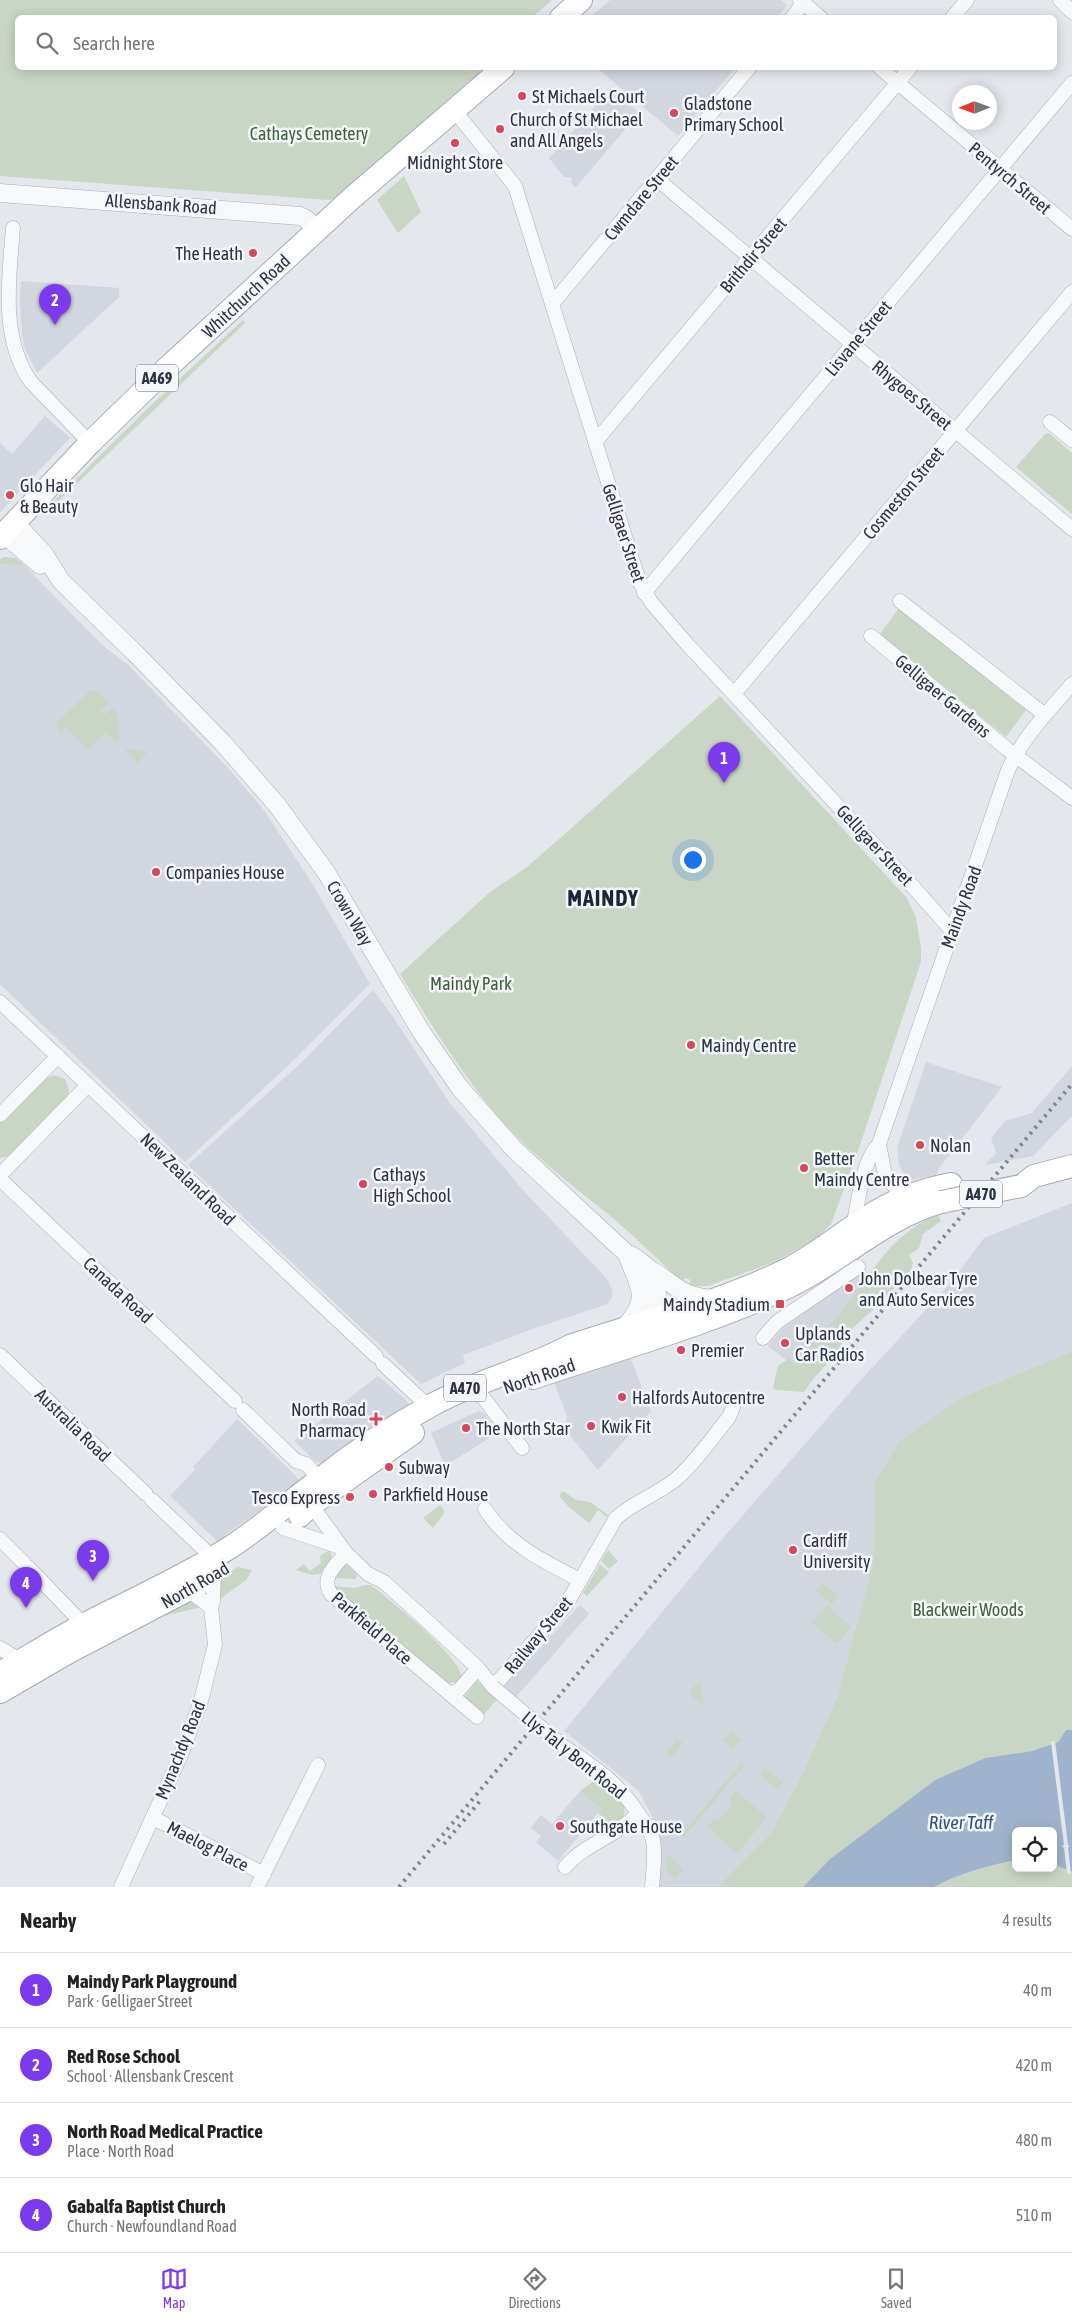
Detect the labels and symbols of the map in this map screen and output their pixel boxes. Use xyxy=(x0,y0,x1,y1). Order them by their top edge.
north arrow xyxy=(952,85,997,130)
place label: St Michaels Court xyxy=(532,86,645,107)
marker: St Michaels Court xyxy=(516,90,528,102)
place label: Gladstone Primary School xyxy=(684,93,784,135)
marker: Gladstone Primary School xyxy=(668,107,680,119)
place label: Church of St Michael and All Angels xyxy=(510,109,643,151)
park label: Cathays Cemetery xyxy=(250,123,368,144)
marker: Church of St Michael and All Angels xyxy=(494,123,506,135)
marker: Midnight Store xyxy=(449,137,461,149)
street label: Pentyrch Street xyxy=(965,138,1055,218)
street label: Cwmdare Street xyxy=(599,151,683,245)
place label: Midnight Store xyxy=(407,152,503,173)
street label: Allensbank Road xyxy=(104,190,218,218)
street label: Brithdir Street xyxy=(715,213,791,297)
place label: The Heath xyxy=(175,243,243,264)
marker: The Heath xyxy=(247,247,259,259)
street label: Whitchurch Road xyxy=(198,250,294,342)
pin: 2 xyxy=(39,284,71,325)
street label: Lisvane Street xyxy=(820,296,896,380)
street label: Rhygoes Street xyxy=(868,356,956,434)
road number: A469 xyxy=(136,364,178,392)
street label: Cosmeston Street xyxy=(858,442,948,544)
place label: Glo Hair & Beauty xyxy=(20,475,78,517)
street label: Gelligaer Street xyxy=(598,481,650,585)
marker: Glo Hair & Beauty xyxy=(4,489,16,501)
street label: Gelligaer Gardens xyxy=(891,650,995,742)
pin: 1 xyxy=(708,742,740,783)
street label: Gelligaer Street xyxy=(832,800,918,890)
your location xyxy=(680,847,706,873)
place label: Companies House xyxy=(166,862,284,883)
street label: Maindy Road xyxy=(936,863,986,951)
marker: Companies House xyxy=(150,866,162,878)
street label: Crown Way xyxy=(322,877,378,949)
district label: MAINDY xyxy=(567,885,639,911)
park label: Maindy Park xyxy=(430,973,512,994)
place label: Maindy Centre xyxy=(701,1035,796,1056)
marker: Maindy Centre xyxy=(685,1039,697,1051)
street label: New Zealand Road xyxy=(136,1128,240,1230)
place label: Nolan xyxy=(930,1135,971,1156)
marker: Nolan xyxy=(914,1139,926,1151)
place label: Better Maindy Centre xyxy=(814,1148,909,1190)
marker: Better Maindy Centre xyxy=(798,1162,810,1174)
place label: Cathays High School xyxy=(373,1164,451,1206)
marker: Cathays High School xyxy=(357,1178,369,1190)
road number: A470 xyxy=(960,1180,1002,1208)
street label: Canada Road xyxy=(79,1253,157,1327)
place label: John Dolbear Tyre and Auto Services xyxy=(859,1268,977,1310)
marker: John Dolbear Tyre and Auto Services xyxy=(843,1282,855,1294)
place label: Maindy Stadium xyxy=(663,1294,770,1315)
marker: Maindy Stadium xyxy=(774,1298,786,1310)
place label: Uplands Car Radios xyxy=(795,1323,864,1365)
marker: Uplands Car Radios xyxy=(779,1337,791,1349)
place label: Premier xyxy=(691,1340,745,1361)
marker: Premier xyxy=(675,1344,687,1356)
street label: North Road xyxy=(500,1354,578,1398)
road number: A470 xyxy=(444,1375,486,1402)
street label: Australia Road xyxy=(31,1384,115,1466)
place label: Halfords Autocentre xyxy=(632,1387,765,1408)
marker: Halfords Autocentre xyxy=(616,1391,628,1403)
place label: North Road Pharmacy xyxy=(291,1399,366,1441)
marker: North Road Pharmacy xyxy=(370,1413,382,1425)
place label: Kwik Fit xyxy=(601,1416,651,1437)
place label: The North Star xyxy=(476,1418,571,1439)
marker: Kwik Fit xyxy=(585,1420,597,1432)
marker: The North Star xyxy=(460,1422,472,1434)
place label: Subway xyxy=(399,1457,450,1478)
marker: Subway xyxy=(383,1461,395,1473)
place label: Parkfield House xyxy=(383,1484,488,1505)
place label: Tesco Express xyxy=(251,1487,340,1508)
marker: Parkfield House xyxy=(367,1488,379,1500)
marker: Tesco Express xyxy=(344,1491,356,1503)
place label: Cardiff University xyxy=(803,1530,870,1572)
pin: 3 xyxy=(77,1540,109,1581)
marker: Cardiff University xyxy=(787,1544,799,1556)
street label: North Road xyxy=(157,1557,233,1613)
pin: 4 xyxy=(10,1567,42,1608)
street label: Parkfield Place xyxy=(327,1587,417,1669)
street label: Railway Street xyxy=(500,1592,576,1678)
park label: Blackweir Woods xyxy=(912,1599,1024,1620)
street label: Mynachdy Road xyxy=(151,1698,209,1802)
street label: Llys Tal y Bont Road xyxy=(518,1707,630,1803)
water label: River Taff xyxy=(929,1811,994,1833)
place label: Southgate House xyxy=(570,1816,682,1837)
street label: Maelog Place xyxy=(164,1817,252,1875)
marker: Southgate House xyxy=(554,1820,566,1832)

